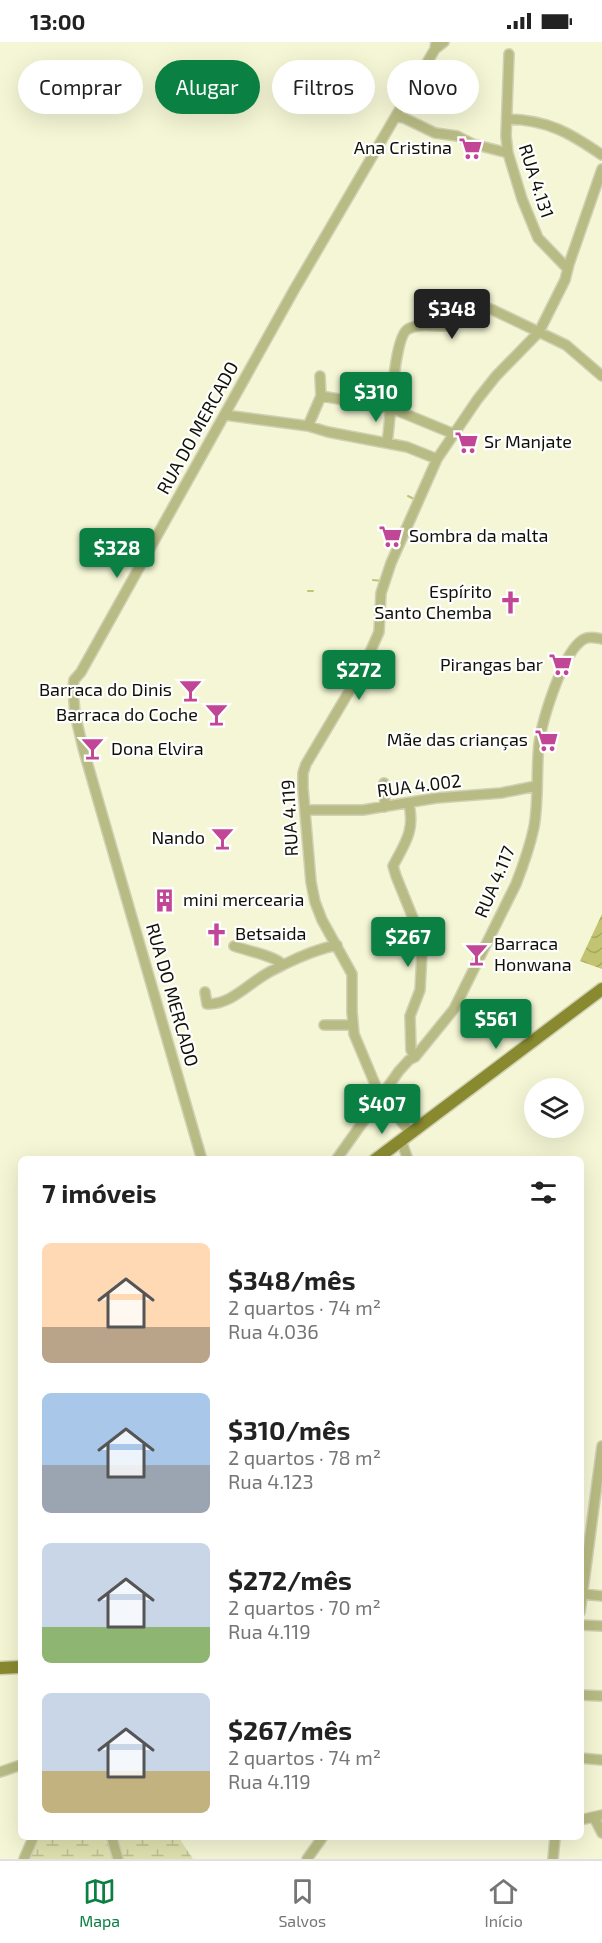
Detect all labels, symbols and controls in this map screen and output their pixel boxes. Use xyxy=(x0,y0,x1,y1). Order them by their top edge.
text: 13:00 xyxy=(30,8,85,34)
chip: Comprar xyxy=(18,60,143,114)
chip: Alugar xyxy=(155,60,260,114)
chip: Filtros xyxy=(272,60,375,114)
chip: Novo xyxy=(387,60,479,114)
supermarket icon: Ana Cristina xyxy=(457,135,483,161)
place label: Ana Cristina xyxy=(354,136,452,158)
street label: RUA 4.131 xyxy=(515,141,559,221)
pin: $348 xyxy=(416,289,488,340)
text: $348 xyxy=(428,296,476,320)
street label: RUA DO MERCADO xyxy=(152,357,243,498)
pin: $310 xyxy=(340,372,412,423)
text: $310 xyxy=(354,379,398,403)
supermarket icon: Sr Manjate xyxy=(453,429,479,455)
place label: Sr Manjate xyxy=(484,430,572,452)
supermarket icon: Sombra da malta xyxy=(378,523,404,549)
place label: Sombra da malta xyxy=(409,524,548,546)
pin: $328 xyxy=(81,528,153,579)
text: $328 xyxy=(93,535,141,559)
place label: Espírito Santo Chemba xyxy=(374,580,492,623)
church icon: Espírito Santo Chemba xyxy=(497,589,523,615)
pin: $272 xyxy=(323,650,395,701)
supermarket icon: Pirangas bar xyxy=(548,652,574,678)
place label: Pirangas bar xyxy=(440,653,543,675)
text: $272 xyxy=(336,657,382,681)
bar icon: Barraca do Dinis xyxy=(177,677,203,703)
place label: Barraca do Dinis xyxy=(39,678,172,700)
bar icon: Barraca do Coche xyxy=(203,702,229,728)
place label: Barraca do Coche xyxy=(56,703,198,725)
supermarket icon: Mãe das crianças xyxy=(533,727,559,753)
place label: Mãe das crianças xyxy=(387,728,528,751)
bar icon: Dona Elvira xyxy=(80,736,106,762)
place label: Dona Elvira xyxy=(111,737,204,759)
street label: RUA 4.002 xyxy=(375,769,462,801)
street label: RUA 4.119 xyxy=(276,779,302,857)
bar icon: Nando xyxy=(210,825,236,851)
place label: Nando xyxy=(151,826,205,848)
street label: RUA 4.117 xyxy=(469,842,519,921)
building icon: mini mercearia xyxy=(152,887,178,913)
place label: mini mercearia xyxy=(183,888,304,910)
pin: $267 xyxy=(372,917,444,968)
street label: RUA DO MERCADO xyxy=(142,920,204,1069)
church icon: Betsaida xyxy=(204,921,230,947)
place label: Betsaida xyxy=(235,922,306,944)
text: $267 xyxy=(385,924,431,948)
place label: Barraca Honwana xyxy=(494,932,572,975)
bar icon: Barraca Honwana xyxy=(463,941,489,967)
pin: $561 xyxy=(460,999,532,1050)
text: $561 xyxy=(474,1006,518,1030)
map controls xyxy=(524,1078,584,1138)
button: layers xyxy=(524,1078,584,1138)
pin: $407 xyxy=(346,1084,418,1135)
text: $407 xyxy=(358,1091,406,1115)
icon: filters xyxy=(527,1176,560,1209)
text: 7 imóveis xyxy=(42,1177,157,1208)
text: $348/mês xyxy=(228,1264,356,1295)
icon: home xyxy=(90,1267,162,1339)
text: 2 quartos · 74 m² xyxy=(228,1295,381,1319)
text: Rua 4.036 xyxy=(228,1319,319,1343)
text: $310/mês xyxy=(228,1414,350,1445)
icon: home xyxy=(90,1417,162,1489)
text: 2 quartos · 78 m² xyxy=(228,1445,381,1469)
text: Rua 4.123 xyxy=(228,1469,314,1493)
text: $272/mês xyxy=(228,1564,352,1595)
icon: home xyxy=(90,1567,162,1639)
text: 2 quartos · 70 m² xyxy=(228,1595,381,1619)
text: Rua 4.119 xyxy=(228,1619,311,1643)
text: $267/mês xyxy=(228,1714,352,1745)
icon: home xyxy=(90,1717,162,1789)
text: 2 quartos · 74 m² xyxy=(228,1745,381,1769)
text: Rua 4.119 xyxy=(228,1769,311,1793)
tab: Mapa xyxy=(79,1875,120,1930)
tab: Salvos xyxy=(278,1875,326,1930)
tab: Início xyxy=(484,1875,523,1930)

